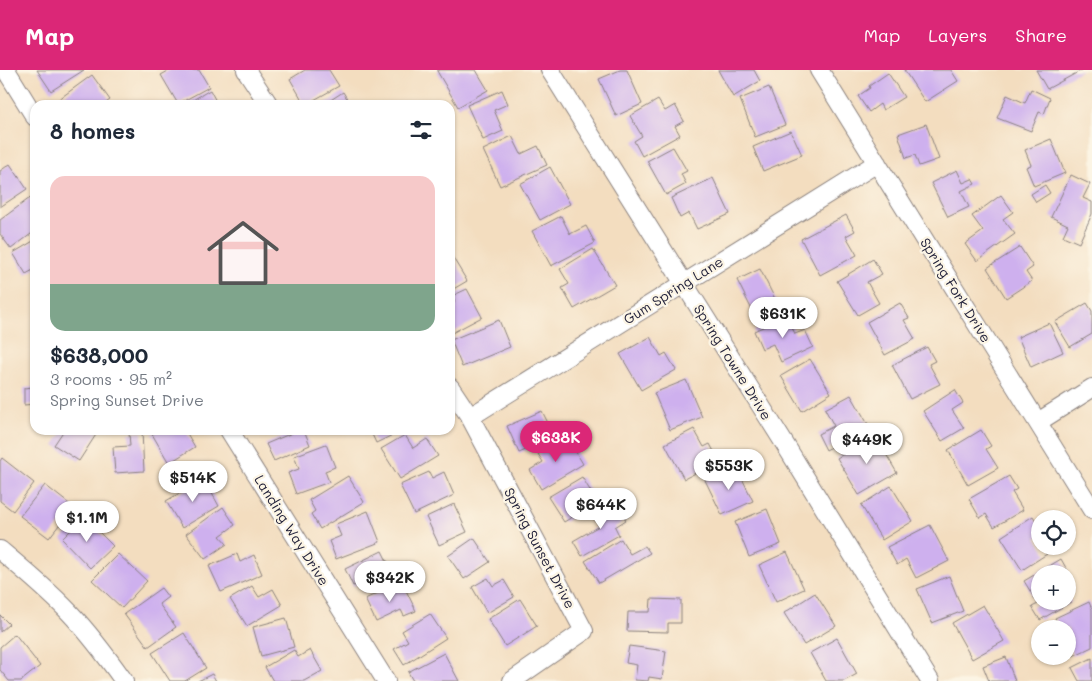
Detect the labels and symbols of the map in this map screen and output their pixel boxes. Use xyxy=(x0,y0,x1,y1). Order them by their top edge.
street label: Spring Fork Drive xyxy=(916,234,996,346)
street label: Gum Spring Lane xyxy=(619,252,727,328)
pin: $631K xyxy=(748,296,818,339)
street label: Spring Towne Drive xyxy=(690,301,776,423)
pin: $638K xyxy=(521,420,591,463)
pin: $449K xyxy=(832,422,902,465)
pin: $553K xyxy=(694,448,764,491)
pin: $514K xyxy=(158,460,228,503)
street label: Landing Way Drive xyxy=(250,471,334,589)
street label: Spring Sunset Drive xyxy=(500,484,580,612)
pin: $644K xyxy=(566,488,636,530)
pin: $1.1M xyxy=(52,500,122,543)
pin: $342K xyxy=(355,560,425,603)

